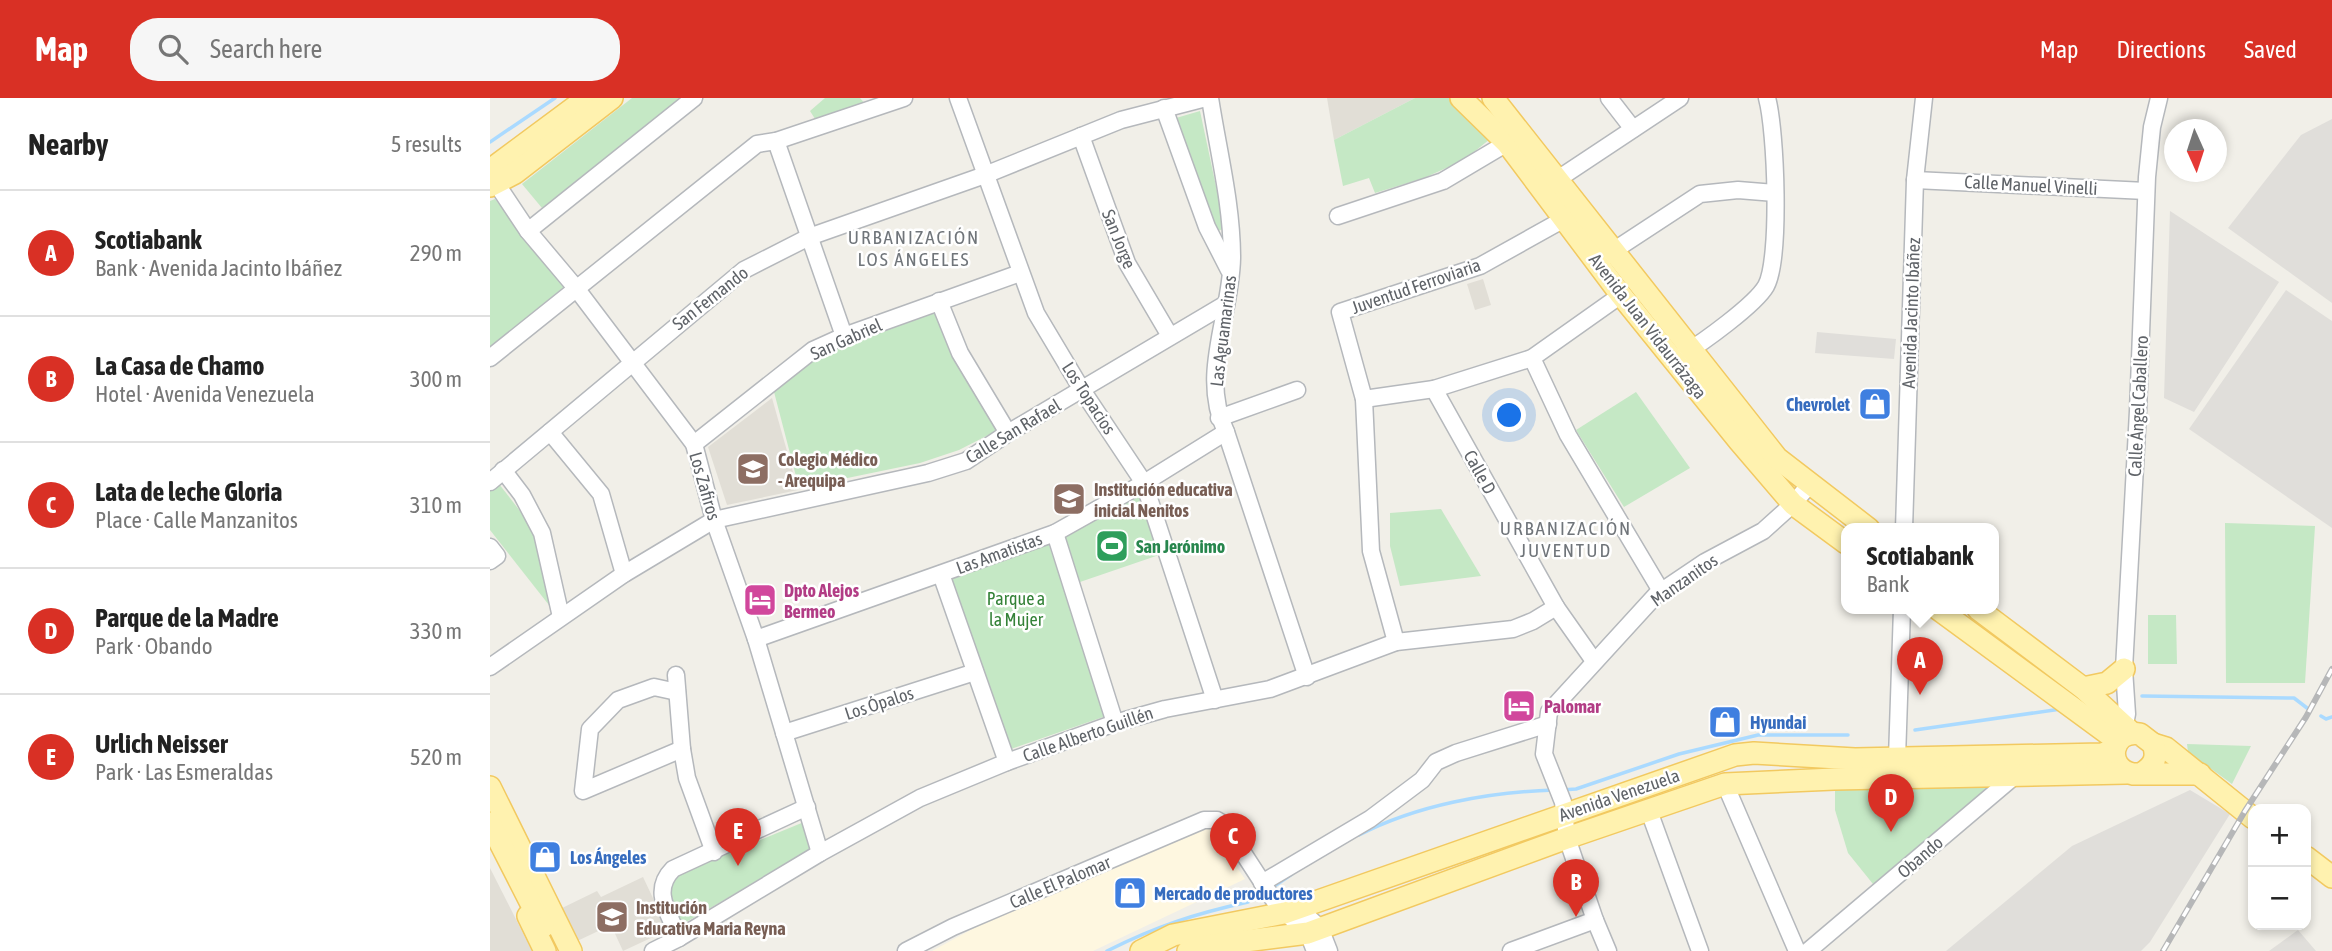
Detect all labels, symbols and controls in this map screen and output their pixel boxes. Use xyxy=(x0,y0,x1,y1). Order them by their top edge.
search box xyxy=(130,18,620,81)
text: Map xyxy=(35,30,88,68)
icon: search xyxy=(154,30,192,68)
text: Search here xyxy=(210,34,322,64)
text: Map xyxy=(2040,36,2078,63)
text: Directions xyxy=(2116,36,2206,63)
text: Saved xyxy=(2244,36,2297,63)
north arrow xyxy=(2164,119,2227,182)
text: Nearby xyxy=(28,127,108,161)
text: 5 results xyxy=(391,131,462,157)
street label: Calle Manuel Vinelli xyxy=(1964,171,2098,199)
street label: San Jorge xyxy=(1098,206,1140,272)
text: Scotiabank xyxy=(95,225,202,255)
district label: URBANIZACIÓN LOS ÁNGELES xyxy=(848,226,980,270)
street label: Avenida Jacinto Ibáñez xyxy=(1898,237,1924,389)
text: A xyxy=(45,240,57,266)
text: 290 m xyxy=(410,240,462,266)
street label: Avenida Juan Vidaurrázaga xyxy=(1585,249,1711,403)
street label: Juventud Ferroviaria xyxy=(1349,254,1483,318)
text: Bank · Avenida Jacinto Ibáñez xyxy=(95,255,342,281)
street label: San Fernando xyxy=(668,262,752,334)
street label: Las Aguamarinas xyxy=(1206,274,1240,388)
street label: San Gabriel xyxy=(807,314,885,364)
street label: Calle Ángel Caballero xyxy=(2124,335,2152,477)
text: La Casa de Chamo xyxy=(95,351,264,381)
street label: Los Topacios xyxy=(1058,358,1120,438)
text: B xyxy=(46,366,56,392)
text: 300 m xyxy=(410,366,462,392)
text: Hotel · Avenida Venezuela xyxy=(95,381,315,407)
shop icon: Chevrolet xyxy=(1856,385,1894,423)
street label: Calle San Rafael xyxy=(962,394,1065,468)
place label: Chevrolet xyxy=(1786,394,1851,415)
your location xyxy=(1492,398,1526,432)
street label: Calle D xyxy=(1460,447,1500,497)
street label: Los Zafiros xyxy=(685,449,725,523)
place label: Colegio Médico - Arequipa xyxy=(778,449,878,491)
school or university icon: Colegio Médico - Arequipa xyxy=(734,450,772,488)
text: Lata de leche Gloria xyxy=(95,477,282,507)
place label: Institución educativa inicial Nenitos xyxy=(1094,479,1233,521)
school or university icon: Institución educativa inicial Nenitos xyxy=(1050,480,1088,518)
text: C xyxy=(46,492,56,518)
text: 310 m xyxy=(410,492,462,518)
text: Place · Calle Manzanitos xyxy=(95,507,298,533)
district label: URBANIZACIÓN JUVENTUD xyxy=(1500,517,1632,561)
popup xyxy=(1841,523,1999,614)
sports icon: San Jerónimo xyxy=(1093,527,1131,565)
street label: Las Amatistas xyxy=(953,528,1045,578)
place label: San Jerónimo xyxy=(1136,536,1225,557)
text: Scotiabank xyxy=(1867,541,1973,571)
street label: Manzanitos xyxy=(1647,549,1721,611)
text: Bank xyxy=(1867,571,1909,597)
place label: Dpto Alejos Bermeo xyxy=(784,580,860,622)
hotel icon: Dpto Alejos Bermeo xyxy=(741,581,779,619)
park label: Parque a la Mujer xyxy=(987,588,1045,630)
text: Parque de la Madre xyxy=(95,603,279,633)
text: D xyxy=(45,618,57,644)
text: 330 m xyxy=(410,618,462,644)
text: Park · Obando xyxy=(95,633,213,659)
pin: A xyxy=(1897,637,1943,695)
street label: Los Ópalos xyxy=(842,682,916,724)
hotel icon: Palomar xyxy=(1500,687,1538,725)
place label: Palomar xyxy=(1544,696,1601,717)
street label: Calle Alberto Guillén xyxy=(1020,702,1156,766)
shop icon: Hyundai xyxy=(1706,703,1744,741)
place label: Hyundai xyxy=(1750,712,1806,733)
text: Urlich Neisser xyxy=(95,729,228,759)
text: E xyxy=(46,744,56,770)
text: 520 m xyxy=(410,744,462,770)
text: Park · Las Esmeraldas xyxy=(95,759,273,785)
street label: Avenida Venezuela xyxy=(1556,765,1682,825)
pin: D xyxy=(1868,774,1914,832)
map controls xyxy=(2248,804,2311,930)
button: + xyxy=(2248,804,2311,867)
pin: E xyxy=(715,808,761,866)
pin: C xyxy=(1210,813,1256,871)
street label: Obando xyxy=(1893,832,1947,882)
shop icon: Los Ángeles xyxy=(526,838,564,876)
place label: Los Ángeles xyxy=(570,847,647,868)
street label: Calle El Palomar xyxy=(1006,851,1114,913)
pin: B xyxy=(1553,859,1599,917)
button: − xyxy=(2248,867,2311,930)
shop icon: Mercado de productores xyxy=(1111,874,1149,912)
place label: Mercado de productores xyxy=(1154,883,1313,904)
place label: Institución Educativa Maria Reyna xyxy=(636,897,786,939)
school or university icon: Institución Educativa Maria Reyna xyxy=(593,898,631,936)

